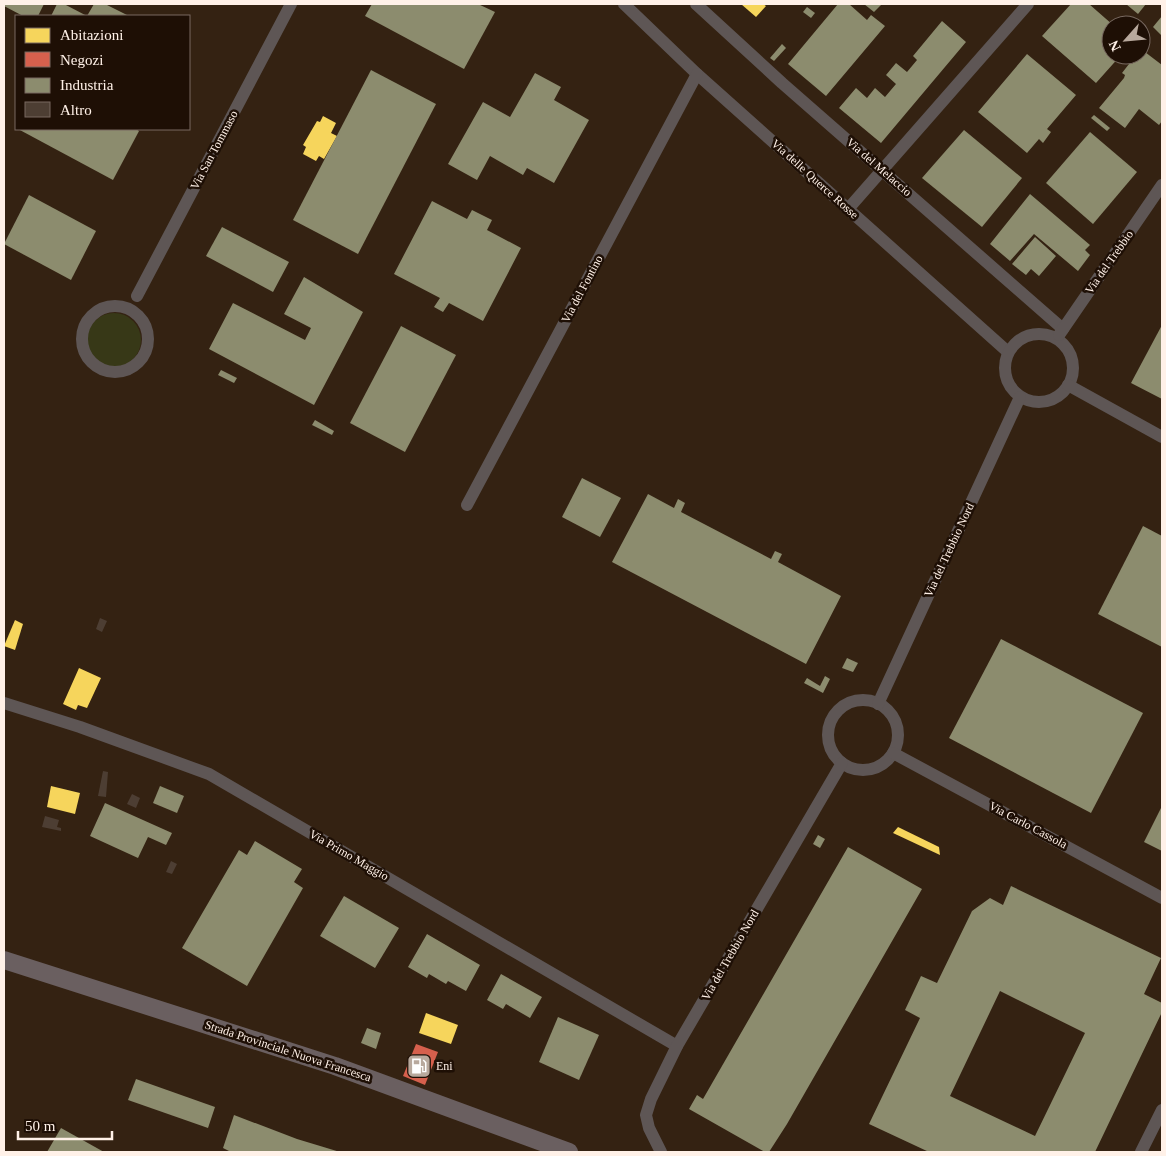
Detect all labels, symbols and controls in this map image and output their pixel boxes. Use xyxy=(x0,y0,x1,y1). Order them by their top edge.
legend xyxy=(15,15,190,130)
north arrow xyxy=(1101,15,1151,65)
text: Abitazioni xyxy=(60,27,123,43)
text: N xyxy=(1106,38,1124,54)
text: Negozi xyxy=(60,52,103,68)
text: Industria xyxy=(60,77,114,93)
text: Altro xyxy=(60,102,92,118)
street label: Via San Tommaso xyxy=(187,108,241,192)
street label: Via del Melaccio xyxy=(843,135,915,199)
street label: Via delle Querce Rosse xyxy=(769,136,861,222)
street label: Via del Trebbio xyxy=(1082,227,1136,297)
street label: Via del Fontino xyxy=(558,253,606,325)
street label: Via del Trebbio Nord xyxy=(921,501,977,599)
street label: Via Carlo Cassola xyxy=(986,798,1070,852)
street label: Via Primo Maggio xyxy=(307,827,391,883)
street label: Via del Trebbio Nord xyxy=(698,907,762,1003)
street label: Strada Provinciale Nuova Francesca xyxy=(203,1017,374,1085)
fuel station icon: Eni xyxy=(406,1053,432,1079)
place label: Eni xyxy=(436,1059,453,1073)
scale bar xyxy=(18,1108,111,1140)
text: 50 m xyxy=(25,1118,56,1134)

